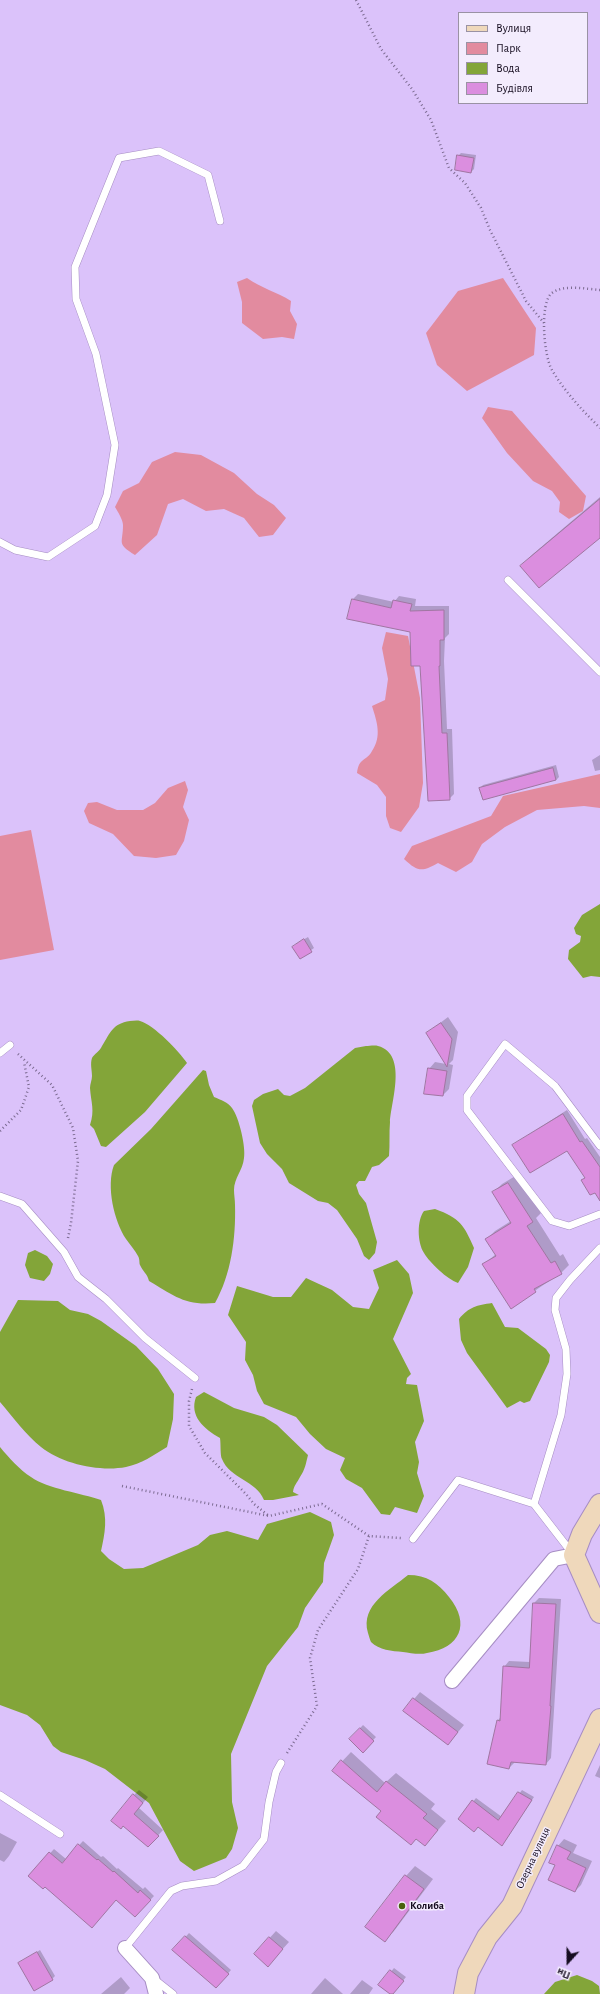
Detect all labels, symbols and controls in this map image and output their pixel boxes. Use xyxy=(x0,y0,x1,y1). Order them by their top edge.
legend xyxy=(458,12,588,104)
text: Вулиця xyxy=(496,22,531,34)
text: Парк xyxy=(496,42,521,54)
text: Вода xyxy=(496,62,520,74)
text: Будівля xyxy=(496,82,533,94)
street label: Озерна вулиця xyxy=(513,1825,553,1891)
place label: Колиба xyxy=(410,1899,444,1913)
marker: Колиба xyxy=(397,1901,407,1911)
north arrow xyxy=(548,1942,588,1982)
text: Пн xyxy=(555,1966,572,1981)

